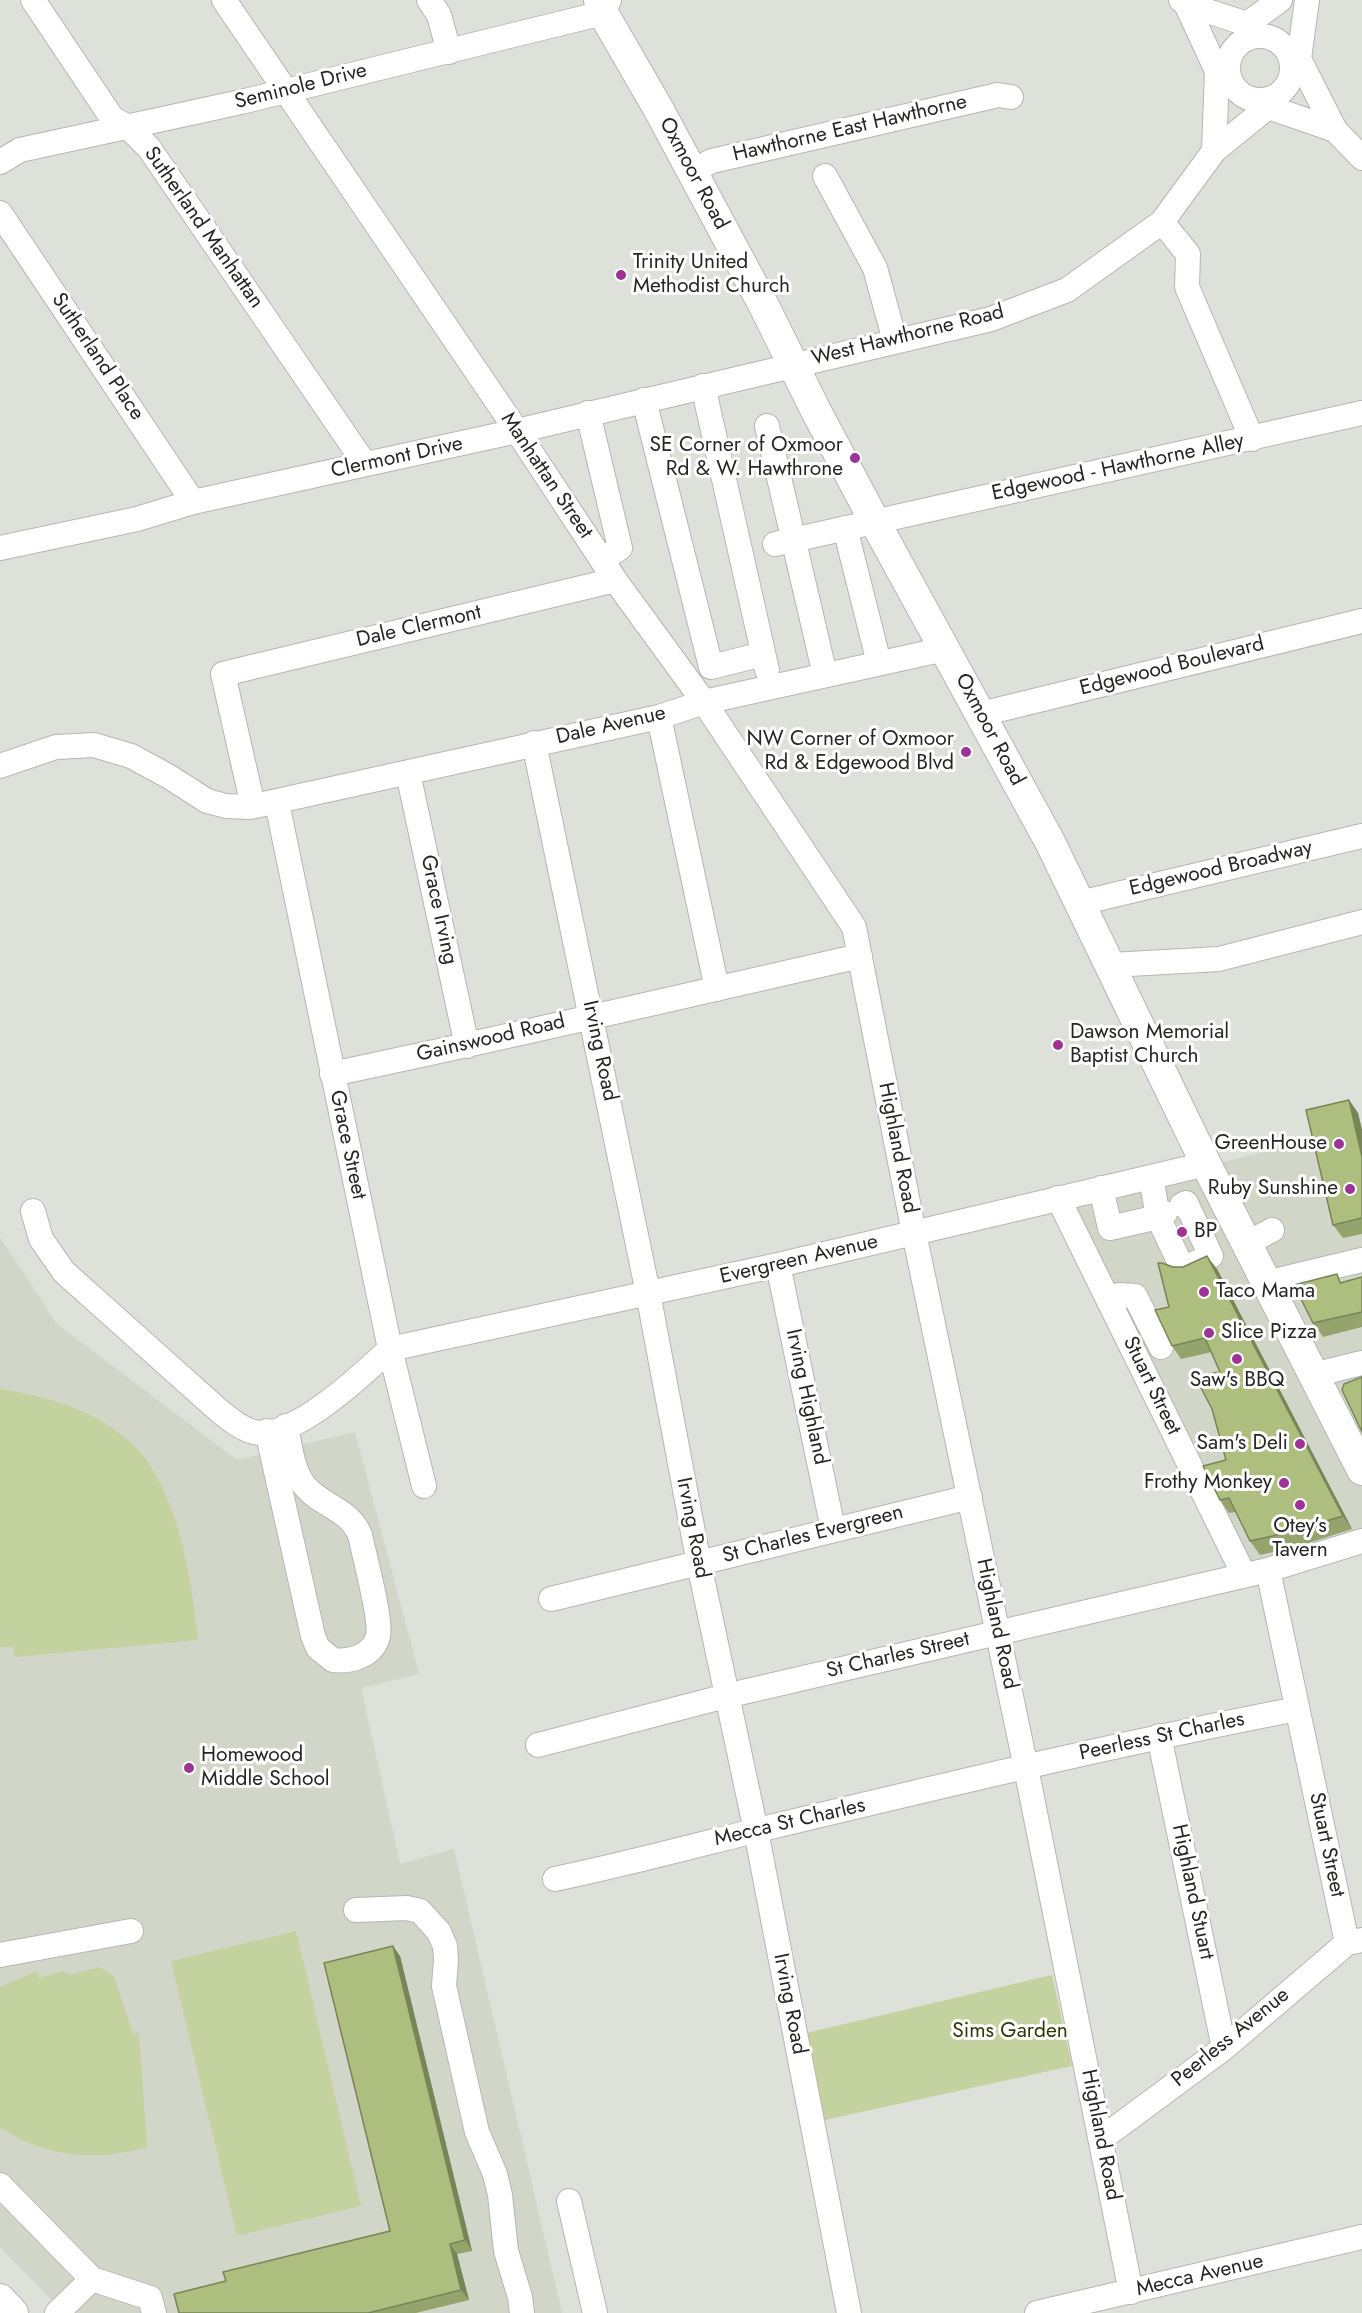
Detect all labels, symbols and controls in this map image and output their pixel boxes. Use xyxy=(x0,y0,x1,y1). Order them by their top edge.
street label: Seminole Drive xyxy=(232,58,370,116)
street label: Hawthorne East Hawthorne xyxy=(730,90,970,168)
street label: Oxmoor Road xyxy=(653,114,733,234)
street label: Sutherland Manhattan xyxy=(138,142,268,314)
place label: Trinity United Methodist Church xyxy=(633,250,790,300)
marker: Trinity United Methodist Church xyxy=(614,268,628,282)
street label: Sutherland Place xyxy=(45,289,149,425)
street label: West Hawthorne Road xyxy=(809,300,1007,372)
street label: Manhattan Street xyxy=(494,408,598,544)
street label: Edgewood - Hawthorne Alley xyxy=(990,429,1246,507)
street label: Clermont Drive xyxy=(329,432,465,484)
place label: SE Corner of Oxmoor Rd & W. Hawthrone xyxy=(650,433,843,483)
marker: SE Corner of Oxmoor Rd & W. Hawthrone xyxy=(848,451,862,465)
street label: Dale Clermont xyxy=(354,600,484,654)
street label: Edgewood Boulevard xyxy=(1077,632,1267,702)
street label: Oxmoor Road xyxy=(949,670,1029,790)
street label: Dale Avenue xyxy=(554,701,668,751)
place label: NW Corner of Oxmoor Rd & Edgewood Blvd xyxy=(747,727,954,777)
marker: NW Corner of Oxmoor Rd & Edgewood Blvd xyxy=(959,745,973,759)
street label: Edgewood Broadway xyxy=(1127,836,1315,902)
street label: Grace Irving xyxy=(414,853,462,967)
street label: Irving Road xyxy=(576,998,622,1104)
street label: Gainswood Road xyxy=(414,1010,568,1068)
place label: Dawson Memorial Baptist Church xyxy=(1070,1020,1229,1070)
marker: Dawson Memorial Baptist Church xyxy=(1051,1038,1065,1052)
street label: Highland Road xyxy=(872,1080,922,1216)
street label: Grace Street xyxy=(323,1088,371,1202)
place label: GreenHouse xyxy=(1214,1131,1327,1157)
marker: GreenHouse xyxy=(1332,1137,1346,1151)
place label: Ruby Sunshine xyxy=(1208,1176,1338,1202)
marker: Ruby Sunshine xyxy=(1343,1182,1357,1196)
place label: BP xyxy=(1194,1219,1217,1245)
marker: BP xyxy=(1175,1225,1189,1239)
street label: Evergreen Avenue xyxy=(718,1230,880,1290)
place label: Taco Mama xyxy=(1216,1279,1315,1305)
marker: Taco Mama xyxy=(1197,1285,1211,1299)
place label: Slice Pizza xyxy=(1221,1320,1317,1346)
marker: Slice Pizza xyxy=(1202,1326,1216,1340)
street label: Irving Highland xyxy=(779,1327,833,1467)
street label: Stuart Street xyxy=(1116,1333,1186,1439)
marker: Saw's BBQ xyxy=(1230,1352,1244,1366)
place label: Saw's BBQ xyxy=(1190,1368,1284,1394)
place label: Sam's Deli xyxy=(1197,1431,1288,1457)
marker: Sam's Deli xyxy=(1293,1437,1307,1451)
place label: Frothy Monkey xyxy=(1144,1470,1272,1496)
street label: Irving Road xyxy=(670,1475,714,1581)
marker: Frothy Monkey xyxy=(1277,1476,1291,1490)
marker: Otey’s Tavern xyxy=(1293,1498,1307,1512)
street label: St Charles Evergreen xyxy=(720,1500,906,1570)
place label: Otey’s Tavern xyxy=(1272,1514,1328,1564)
street label: Highland Road xyxy=(970,1556,1022,1692)
street label: St Charles Street xyxy=(824,1627,972,1685)
street label: Peerless St Charles xyxy=(1077,1707,1247,1767)
place label: Homewood Middle School xyxy=(201,1743,330,1793)
marker: Homewood Middle School xyxy=(182,1761,196,1775)
street label: Stuart Street xyxy=(1303,1790,1349,1900)
street label: Mecca St Charles xyxy=(712,1793,868,1853)
street label: Highland Stuart xyxy=(1165,1822,1219,1962)
street label: Irving Road xyxy=(767,1951,811,2057)
street label: Peerless Avenue xyxy=(1167,1983,1295,2093)
park label: Sims Garden xyxy=(952,2019,1068,2045)
street label: Highland Road xyxy=(1075,2067,1125,2203)
street label: Mecca Avenue xyxy=(1134,2249,1266,2303)

